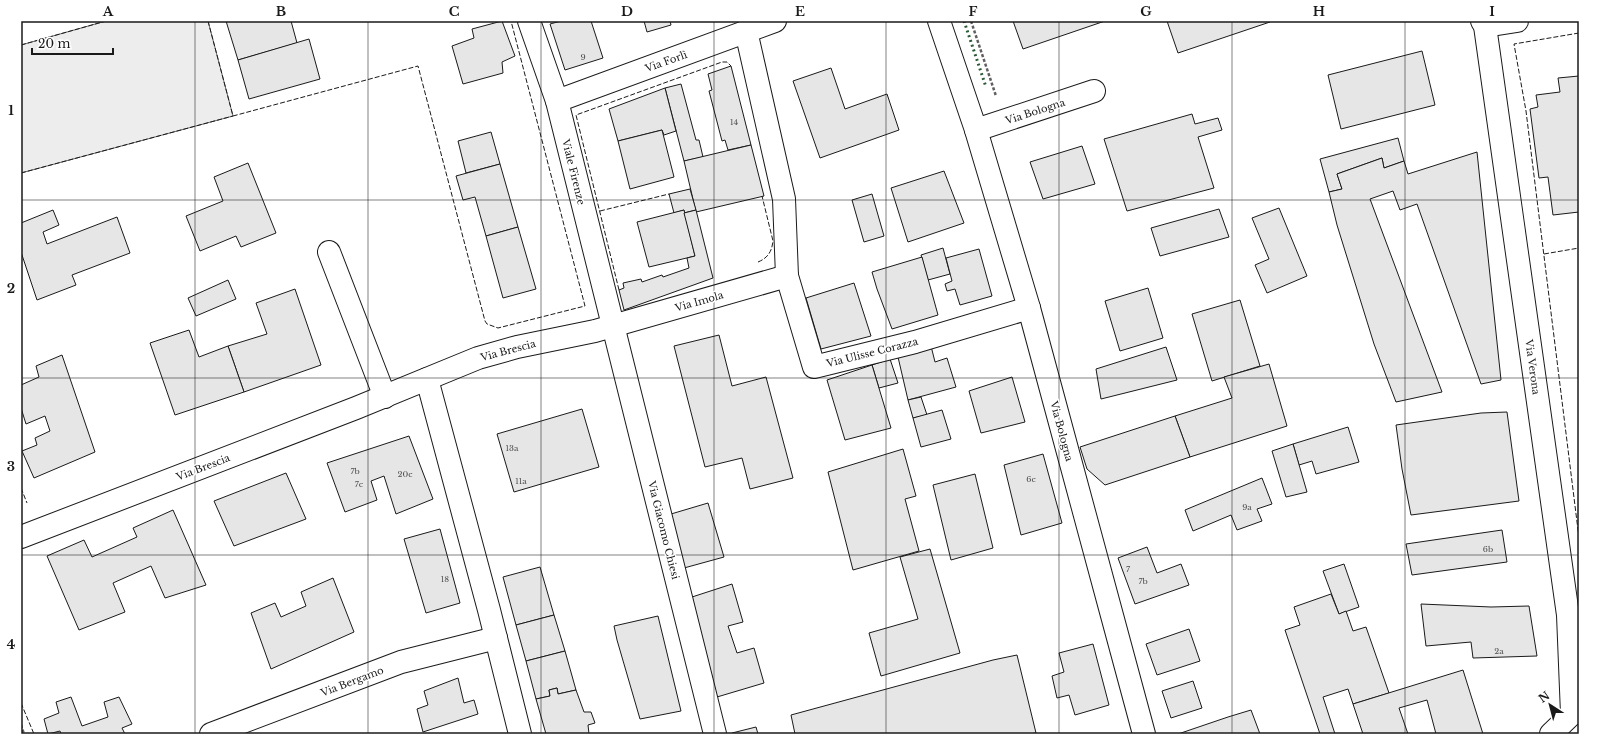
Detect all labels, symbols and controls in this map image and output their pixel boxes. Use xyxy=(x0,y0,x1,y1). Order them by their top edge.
text: A xyxy=(102,3,114,20)
text: B xyxy=(276,3,286,20)
text: C xyxy=(449,3,460,20)
text: D xyxy=(621,3,633,20)
text: E xyxy=(795,3,805,20)
text: F xyxy=(969,3,978,20)
text: G xyxy=(1140,3,1152,20)
text: H xyxy=(1313,3,1325,20)
text: I xyxy=(1489,3,1495,20)
scale bar xyxy=(32,30,113,56)
text: 20 m xyxy=(38,36,70,51)
street label: Via Forlì xyxy=(642,48,689,75)
house number: 9 xyxy=(580,52,586,62)
street label: Via Bologna xyxy=(1003,96,1067,128)
text: 1 xyxy=(8,102,14,119)
house number: 14 xyxy=(730,117,738,127)
street label: Viale Firenze xyxy=(559,137,588,207)
text: 2 xyxy=(7,280,15,297)
street label: Via Imola xyxy=(673,288,725,315)
street label: Via Ulisse Corazza xyxy=(824,335,920,370)
street label: Via Brescia xyxy=(478,337,537,364)
street label: Via Verona xyxy=(1522,338,1543,396)
street label: Via Bologna xyxy=(1047,399,1076,463)
house number: 13a xyxy=(506,443,519,453)
street label: Via Brescia xyxy=(174,451,232,484)
text: 3 xyxy=(7,458,15,475)
house number: 7b xyxy=(350,466,360,476)
house number: 20c xyxy=(398,469,413,479)
house number: 6c xyxy=(1026,474,1036,484)
house number: 11a xyxy=(515,476,527,486)
house number: 7c xyxy=(355,479,364,489)
street label: Via Giacomo Chiesi xyxy=(645,479,682,581)
house number: 9a xyxy=(1242,502,1252,512)
house number: 6b xyxy=(1483,544,1493,554)
house number: 7 xyxy=(1126,564,1131,574)
house number: 18 xyxy=(441,574,449,584)
house number: 7b xyxy=(1138,576,1148,586)
text: 4 xyxy=(7,636,16,653)
house number: 2a xyxy=(1494,646,1504,656)
street label: Via Bergamo xyxy=(318,663,386,700)
north arrow xyxy=(1530,685,1570,725)
text: N xyxy=(1536,688,1553,706)

